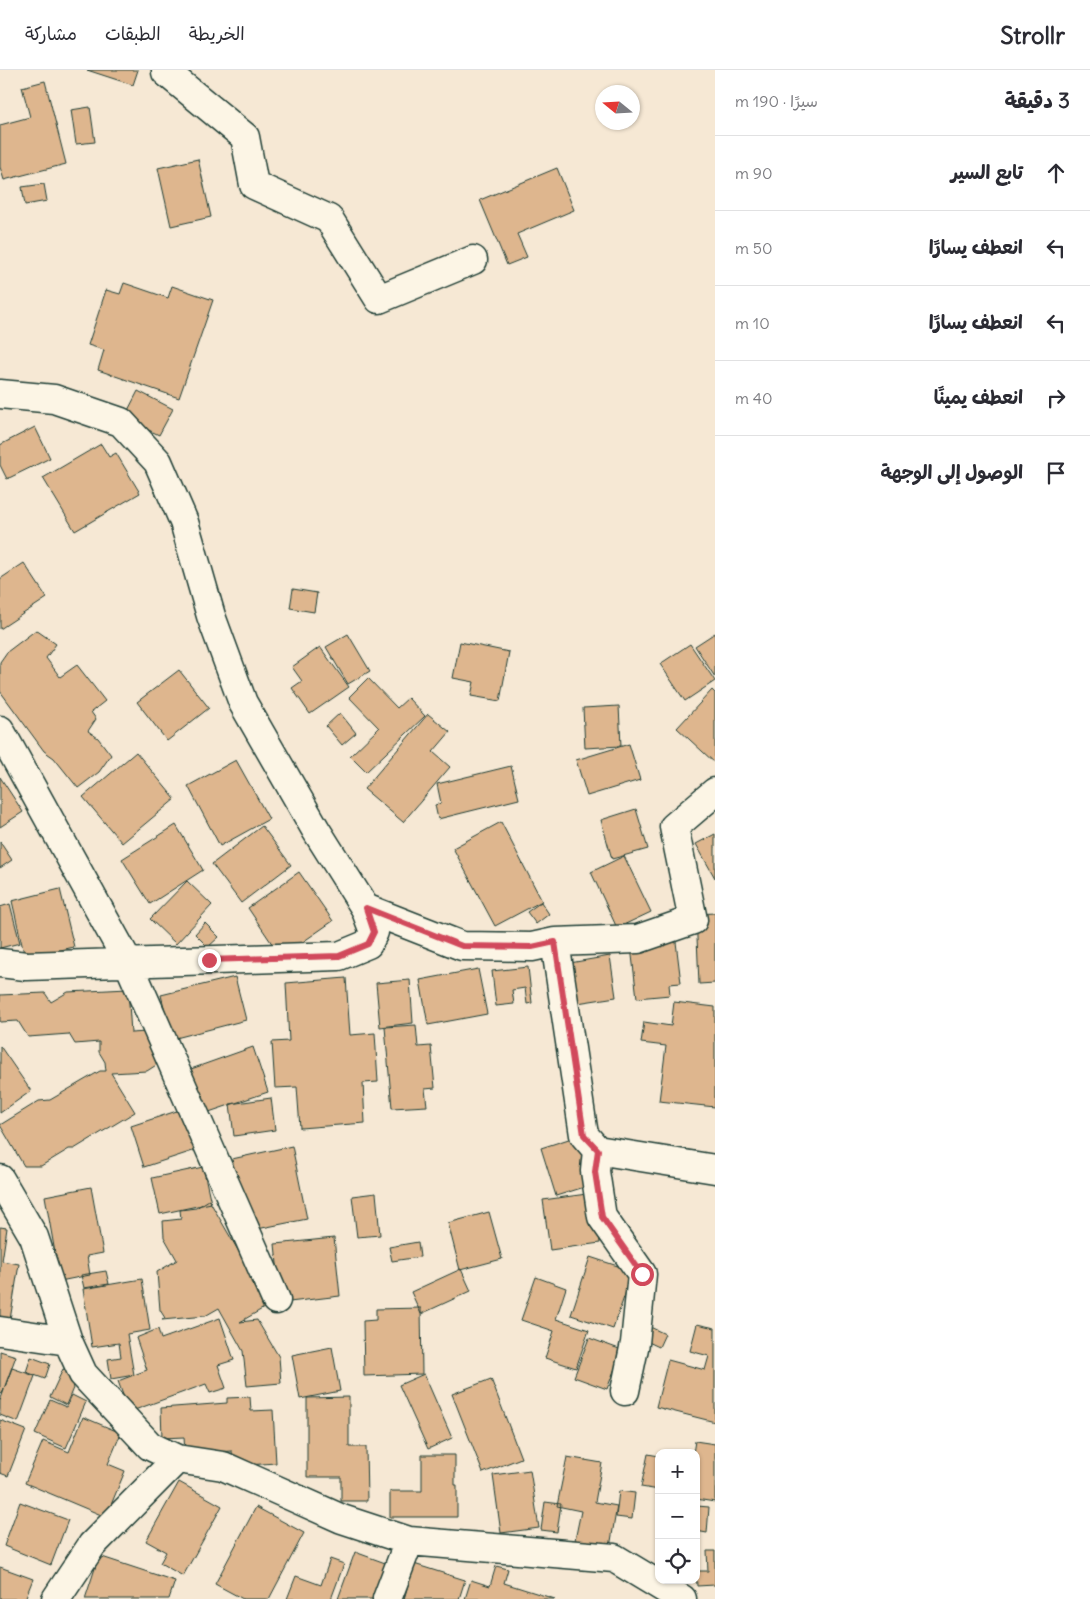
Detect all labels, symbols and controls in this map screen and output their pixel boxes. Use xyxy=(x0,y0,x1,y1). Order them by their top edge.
text: Strollr xyxy=(1000,20,1065,50)
text: مشاركة xyxy=(25,22,77,45)
text: الطبقات xyxy=(105,22,161,45)
text: الخريطة xyxy=(189,22,245,45)
north arrow xyxy=(595,85,640,130)
text: 3 دقيقة xyxy=(1005,87,1070,114)
text: سيرًا · 190 m xyxy=(735,91,818,111)
icon: ahead xyxy=(1042,159,1070,187)
text: تابع السير xyxy=(951,160,1023,184)
text: 90 m xyxy=(735,163,773,183)
icon: left xyxy=(1042,234,1070,262)
text: انعطف يسارًا xyxy=(929,235,1023,259)
text: 50 m xyxy=(735,238,773,258)
icon: left xyxy=(1042,309,1070,337)
text: انعطف يسارًا xyxy=(929,310,1023,334)
text: 10 m xyxy=(735,313,770,333)
icon: right xyxy=(1042,384,1070,412)
text: انعطف يمينًا xyxy=(934,385,1023,409)
text: 40 m xyxy=(735,388,773,408)
icon: arrive xyxy=(1042,459,1070,487)
text: الوصول إلى الوجهة xyxy=(880,460,1023,484)
route end xyxy=(198,949,221,972)
route start xyxy=(631,1263,654,1286)
map controls xyxy=(655,1449,700,1584)
button: + xyxy=(655,1449,700,1494)
button: − xyxy=(655,1494,700,1539)
button: locate xyxy=(655,1539,700,1584)

